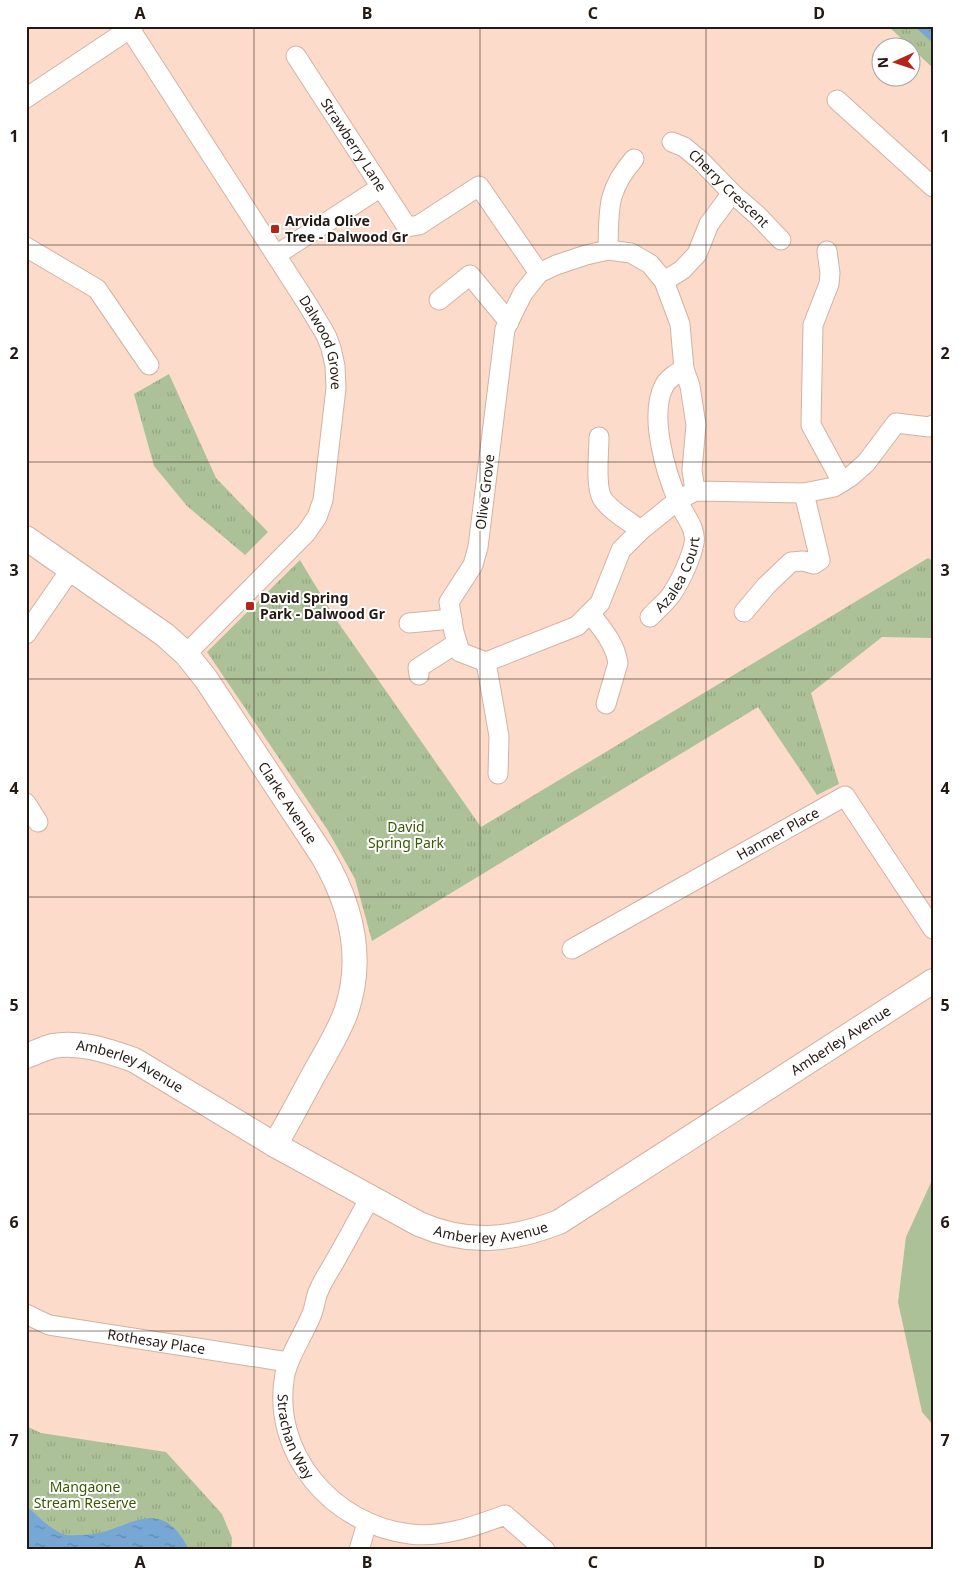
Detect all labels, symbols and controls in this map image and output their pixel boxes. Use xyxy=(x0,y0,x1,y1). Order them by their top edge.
text: A xyxy=(134,2,146,24)
text: B xyxy=(362,2,372,24)
text: C xyxy=(588,2,598,24)
text: D xyxy=(813,2,825,24)
north arrow xyxy=(872,38,922,88)
text: N xyxy=(873,57,892,69)
street label: Strawberry Lane xyxy=(317,94,392,195)
text: 1 xyxy=(9,125,19,147)
text: 1 xyxy=(940,125,950,147)
street label: Cherry Crescent xyxy=(685,145,774,231)
place label: Arvida Olive Tree - Dalwood Gr xyxy=(285,211,409,246)
marker: Arvida Olive Tree - Dalwood Gr xyxy=(269,223,281,235)
street label: Dalwood Grove xyxy=(295,291,346,390)
text: 2 xyxy=(9,342,19,364)
text: 2 xyxy=(940,342,950,364)
street label: Olive Grove xyxy=(470,453,499,531)
street label: Azalea Court xyxy=(650,537,703,616)
text: 3 xyxy=(9,559,19,581)
text: 3 xyxy=(940,559,950,581)
place label: David Spring Park - Dalwood Gr xyxy=(260,588,386,623)
marker: David Spring Park - Dalwood Gr xyxy=(244,600,256,612)
street label: Clarke Avenue xyxy=(254,758,322,847)
text: 4 xyxy=(9,777,19,799)
text: 4 xyxy=(940,777,950,799)
street label: Hanmer Place xyxy=(733,802,822,864)
park label: David Spring Park xyxy=(368,817,445,852)
text: 5 xyxy=(9,994,19,1016)
text: 5 xyxy=(940,994,950,1016)
street label: Amberley Avenue xyxy=(787,1001,894,1079)
street label: Amberley Avenue xyxy=(75,1035,187,1097)
text: 6 xyxy=(9,1211,19,1233)
text: 6 xyxy=(940,1211,950,1233)
street label: Amberley Avenue xyxy=(432,1217,550,1247)
street label: Rothesay Place xyxy=(106,1324,207,1358)
street label: Strachan Way xyxy=(274,1394,319,1483)
text: 7 xyxy=(9,1429,19,1451)
text: 7 xyxy=(940,1429,950,1451)
park label: Mangaone Stream Reserve xyxy=(34,1477,136,1512)
text: A xyxy=(134,1551,146,1573)
text: B xyxy=(362,1551,372,1573)
text: C xyxy=(588,1551,598,1573)
text: D xyxy=(813,1551,825,1573)

